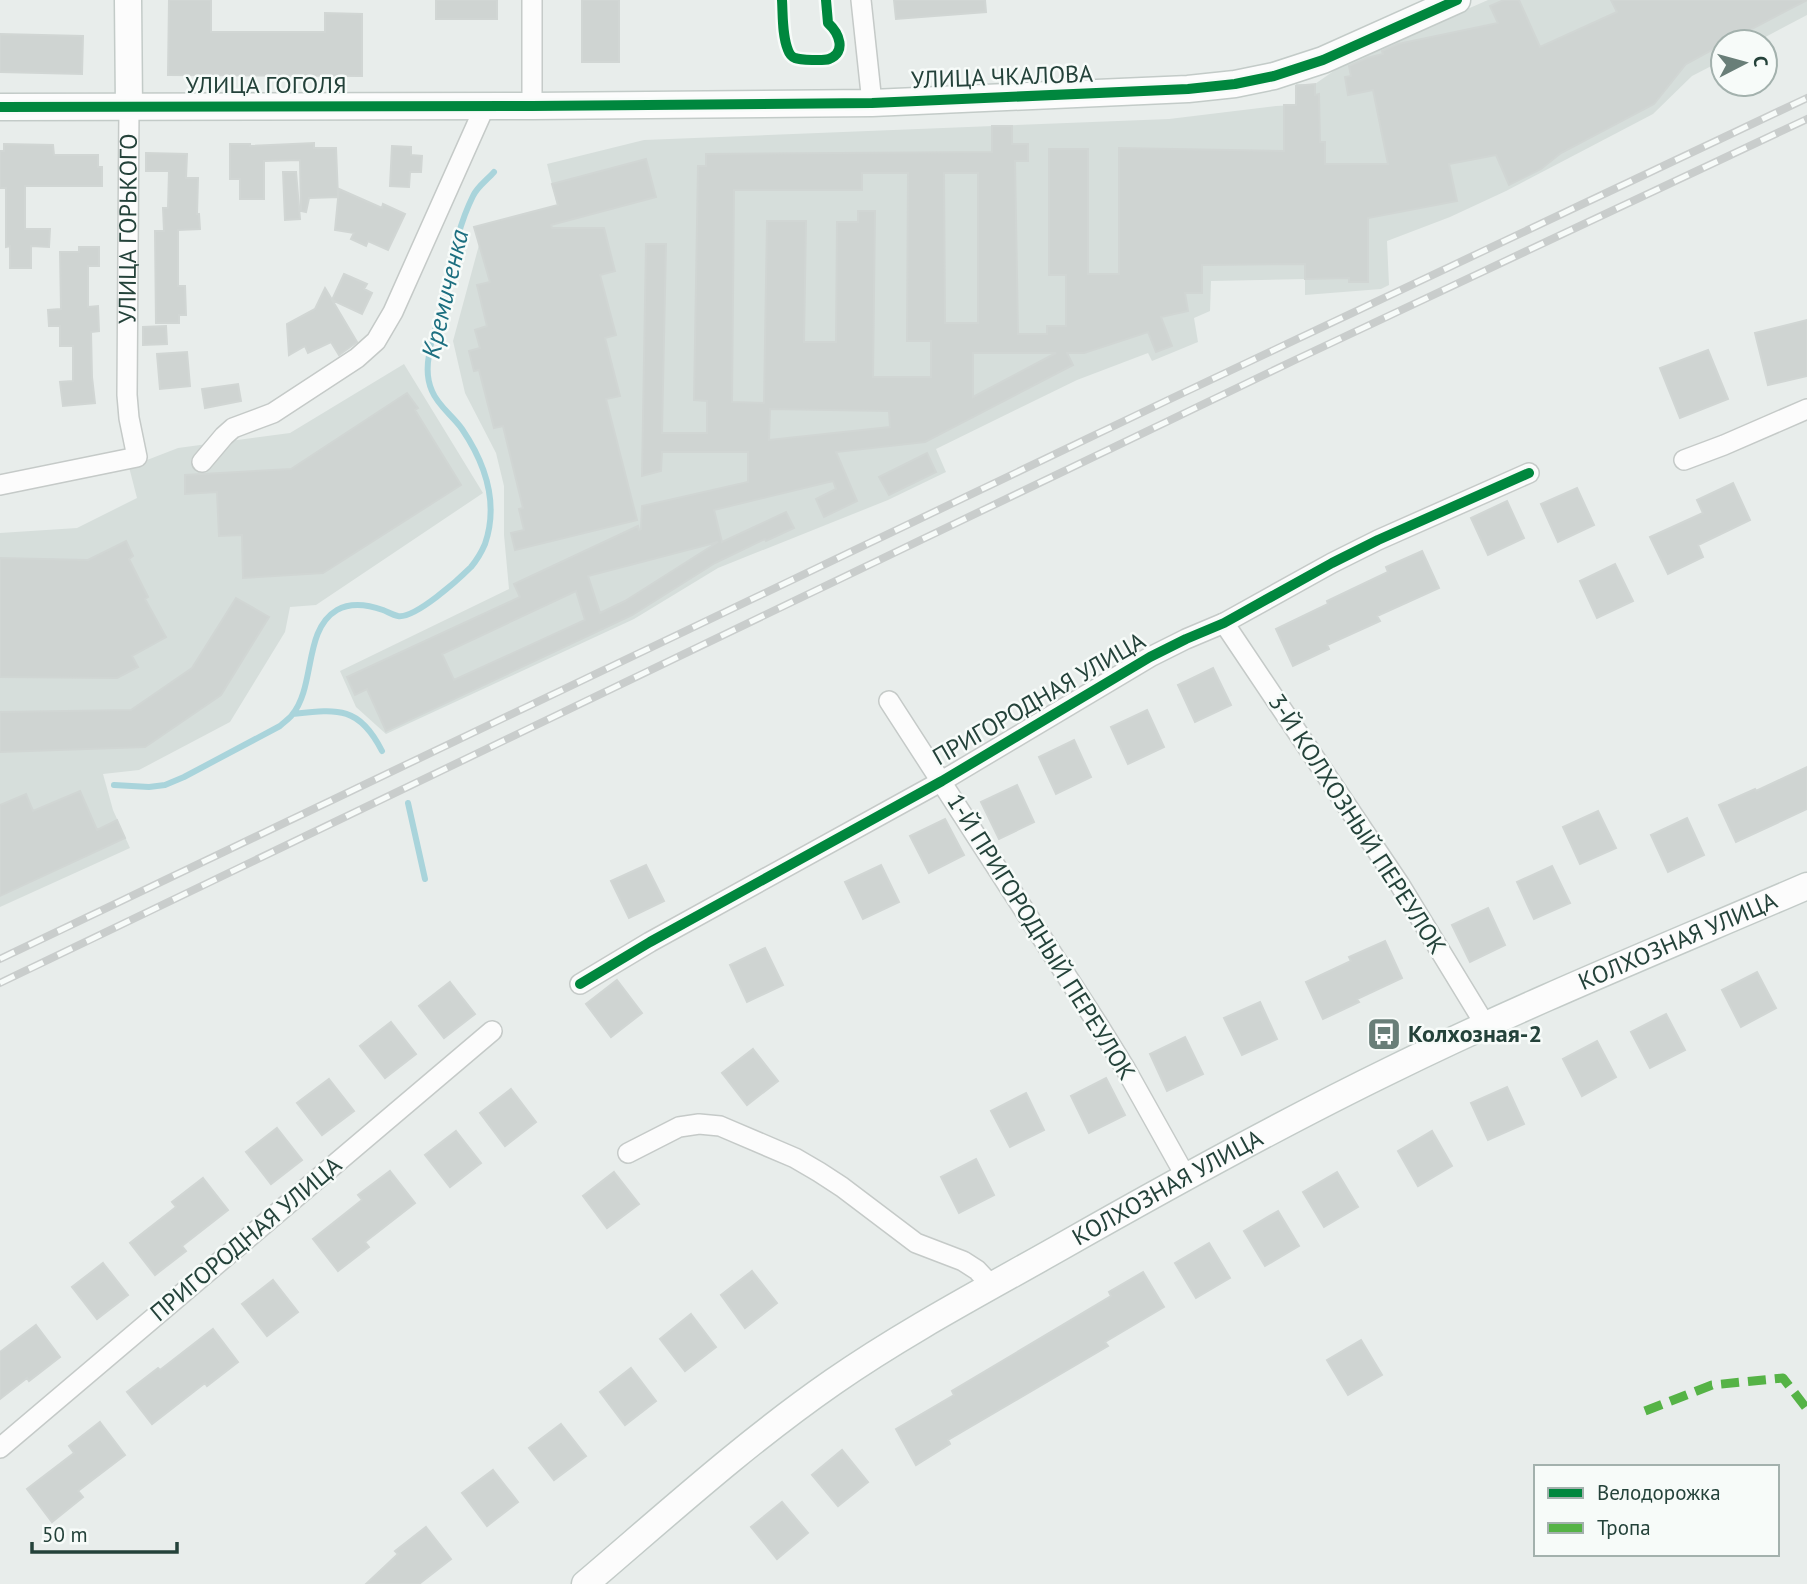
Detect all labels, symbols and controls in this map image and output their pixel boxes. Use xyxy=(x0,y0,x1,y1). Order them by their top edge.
north arrow xyxy=(1709,28,1779,98)
text: С xyxy=(1748,55,1773,68)
street label: УЛИЦА ЧКАЛОВА xyxy=(910,58,1094,95)
street label: УЛИЦА ГОГОЛЯ xyxy=(185,69,347,100)
street label: УЛИЦА ГОРЬКОГО xyxy=(111,134,144,324)
water label: Кремиченка xyxy=(414,226,475,362)
street label: ПРИГОРОДНАЯ УЛИЦА xyxy=(927,625,1151,772)
street label: 3-Й КОЛХОЗНЫЙ ПЕРЕУЛОК xyxy=(1262,688,1453,960)
street label: 1-Й ПРИГОРОДНЫЙ ПЕРЕУЛОК xyxy=(940,788,1143,1086)
street label: КОЛХОЗНАЯ УЛИЦА xyxy=(1573,885,1782,997)
bus stop icon: Колхозная-2 xyxy=(1365,1015,1403,1053)
place label: Колхозная-2 xyxy=(1408,1018,1542,1049)
street label: КОЛХОЗНАЯ УЛИЦА xyxy=(1066,1122,1268,1252)
street label: ПРИГОРОДНАЯ УЛИЦА xyxy=(144,1149,348,1328)
legend xyxy=(1534,1465,1779,1556)
text: Велодорожка xyxy=(1597,1479,1721,1506)
scale bar xyxy=(32,1510,177,1554)
text: Тропа xyxy=(1597,1514,1651,1541)
text: 50 m xyxy=(42,1521,88,1548)

